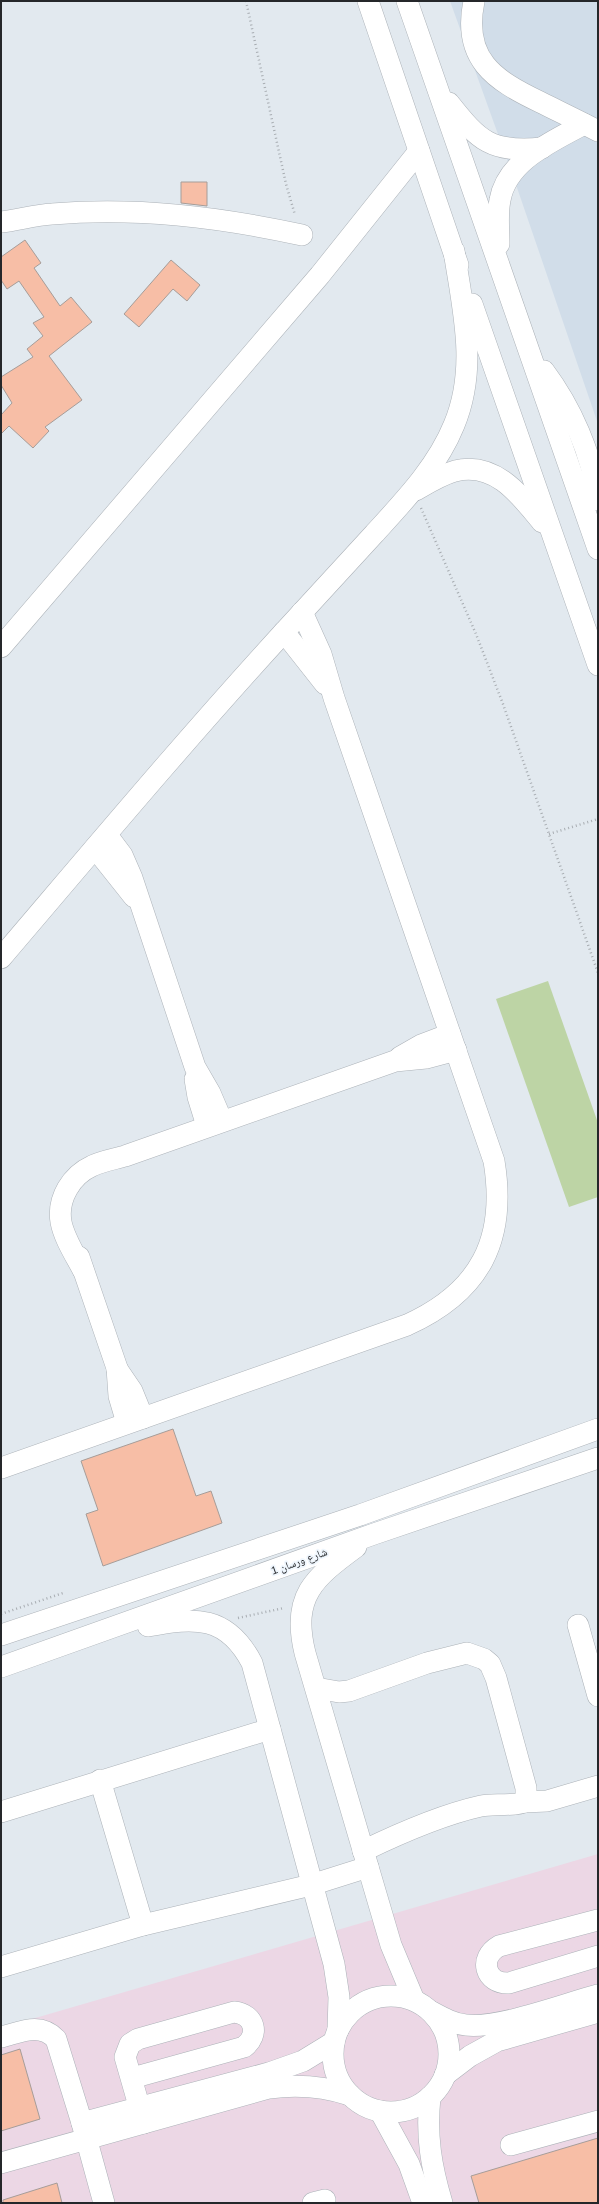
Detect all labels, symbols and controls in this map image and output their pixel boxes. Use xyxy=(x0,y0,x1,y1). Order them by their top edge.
street label: شارع ورسان 1 xyxy=(269,1545,329,1578)

